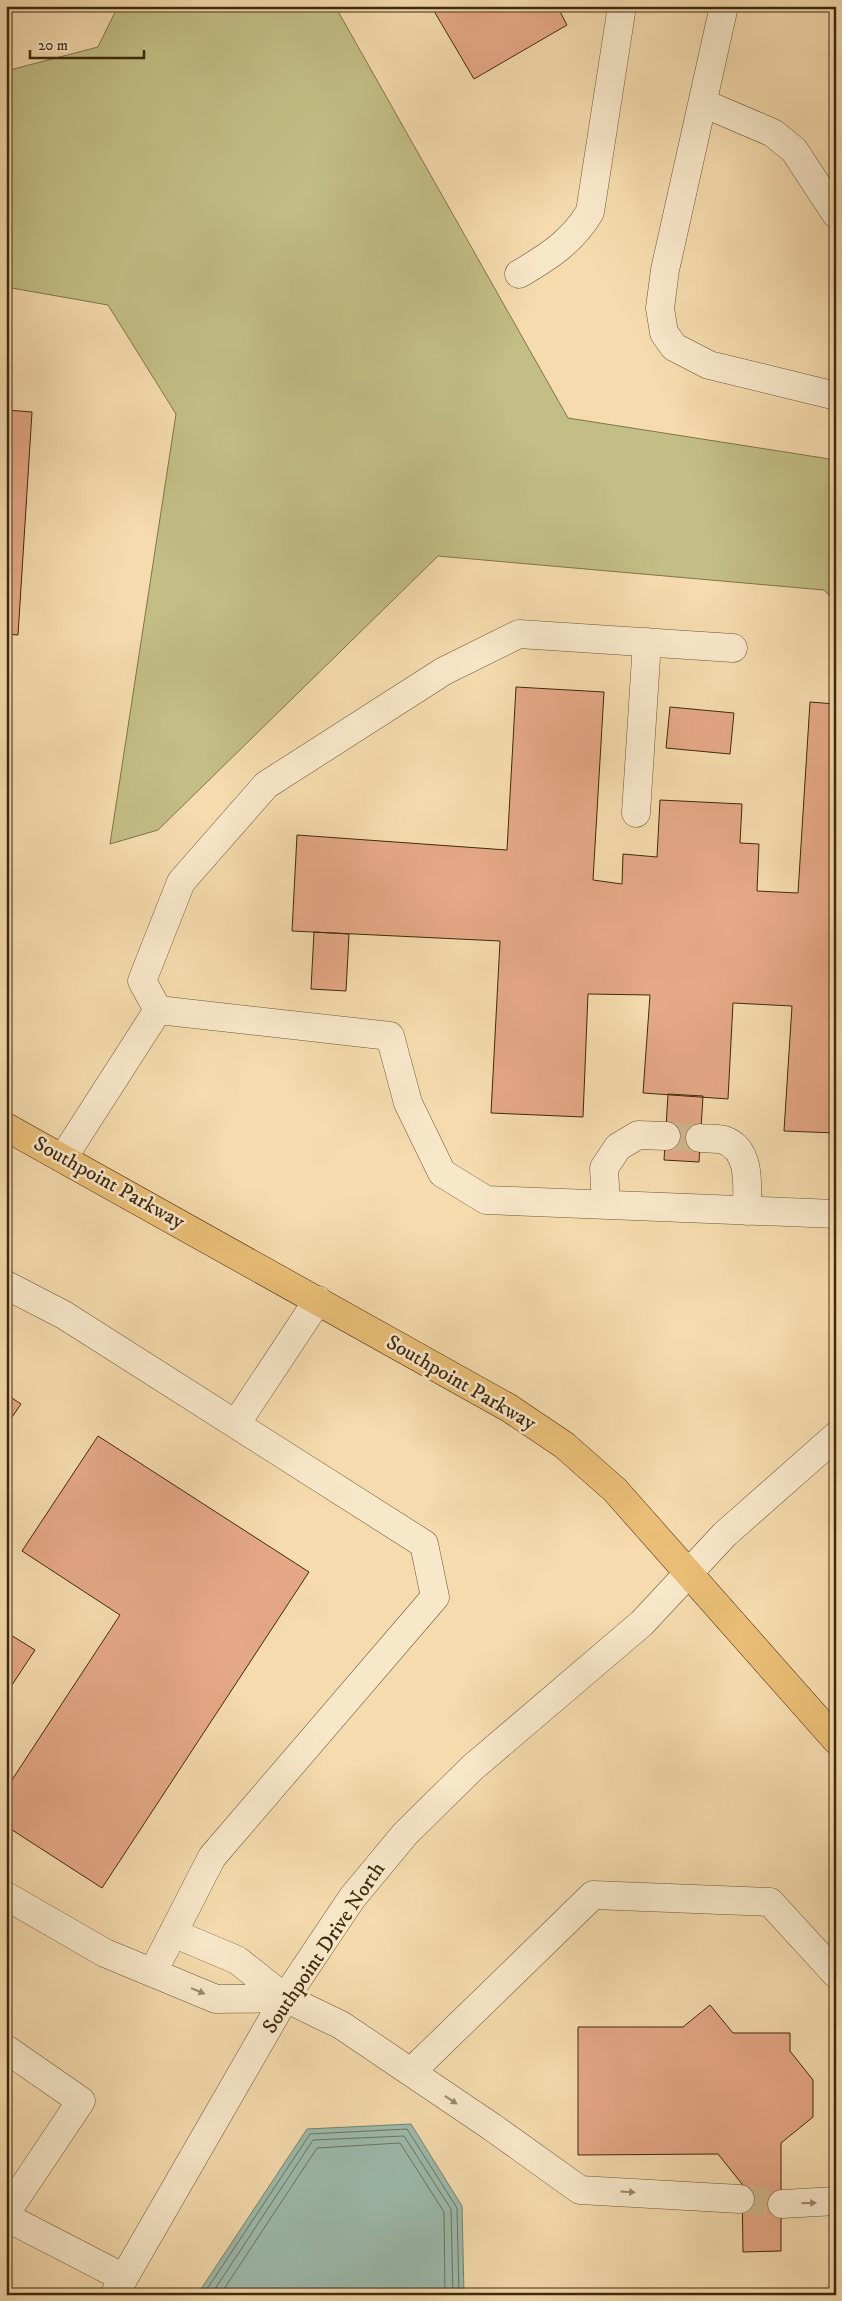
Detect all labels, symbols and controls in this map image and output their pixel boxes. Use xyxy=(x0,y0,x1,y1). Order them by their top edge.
scale bar xyxy=(30,28,144,60)
text: 20 m xyxy=(38,36,68,55)
street label: Southpoint Parkway xyxy=(29,1131,190,1236)
street label: Southpoint Parkway xyxy=(381,1330,541,1437)
street label: Southpoint Drive North xyxy=(257,1857,391,2039)
one-way arrow xyxy=(191,1987,206,1995)
one-way arrow xyxy=(445,2095,458,2105)
one-way arrow xyxy=(621,2189,637,2197)
one-way arrow xyxy=(801,2198,817,2206)

